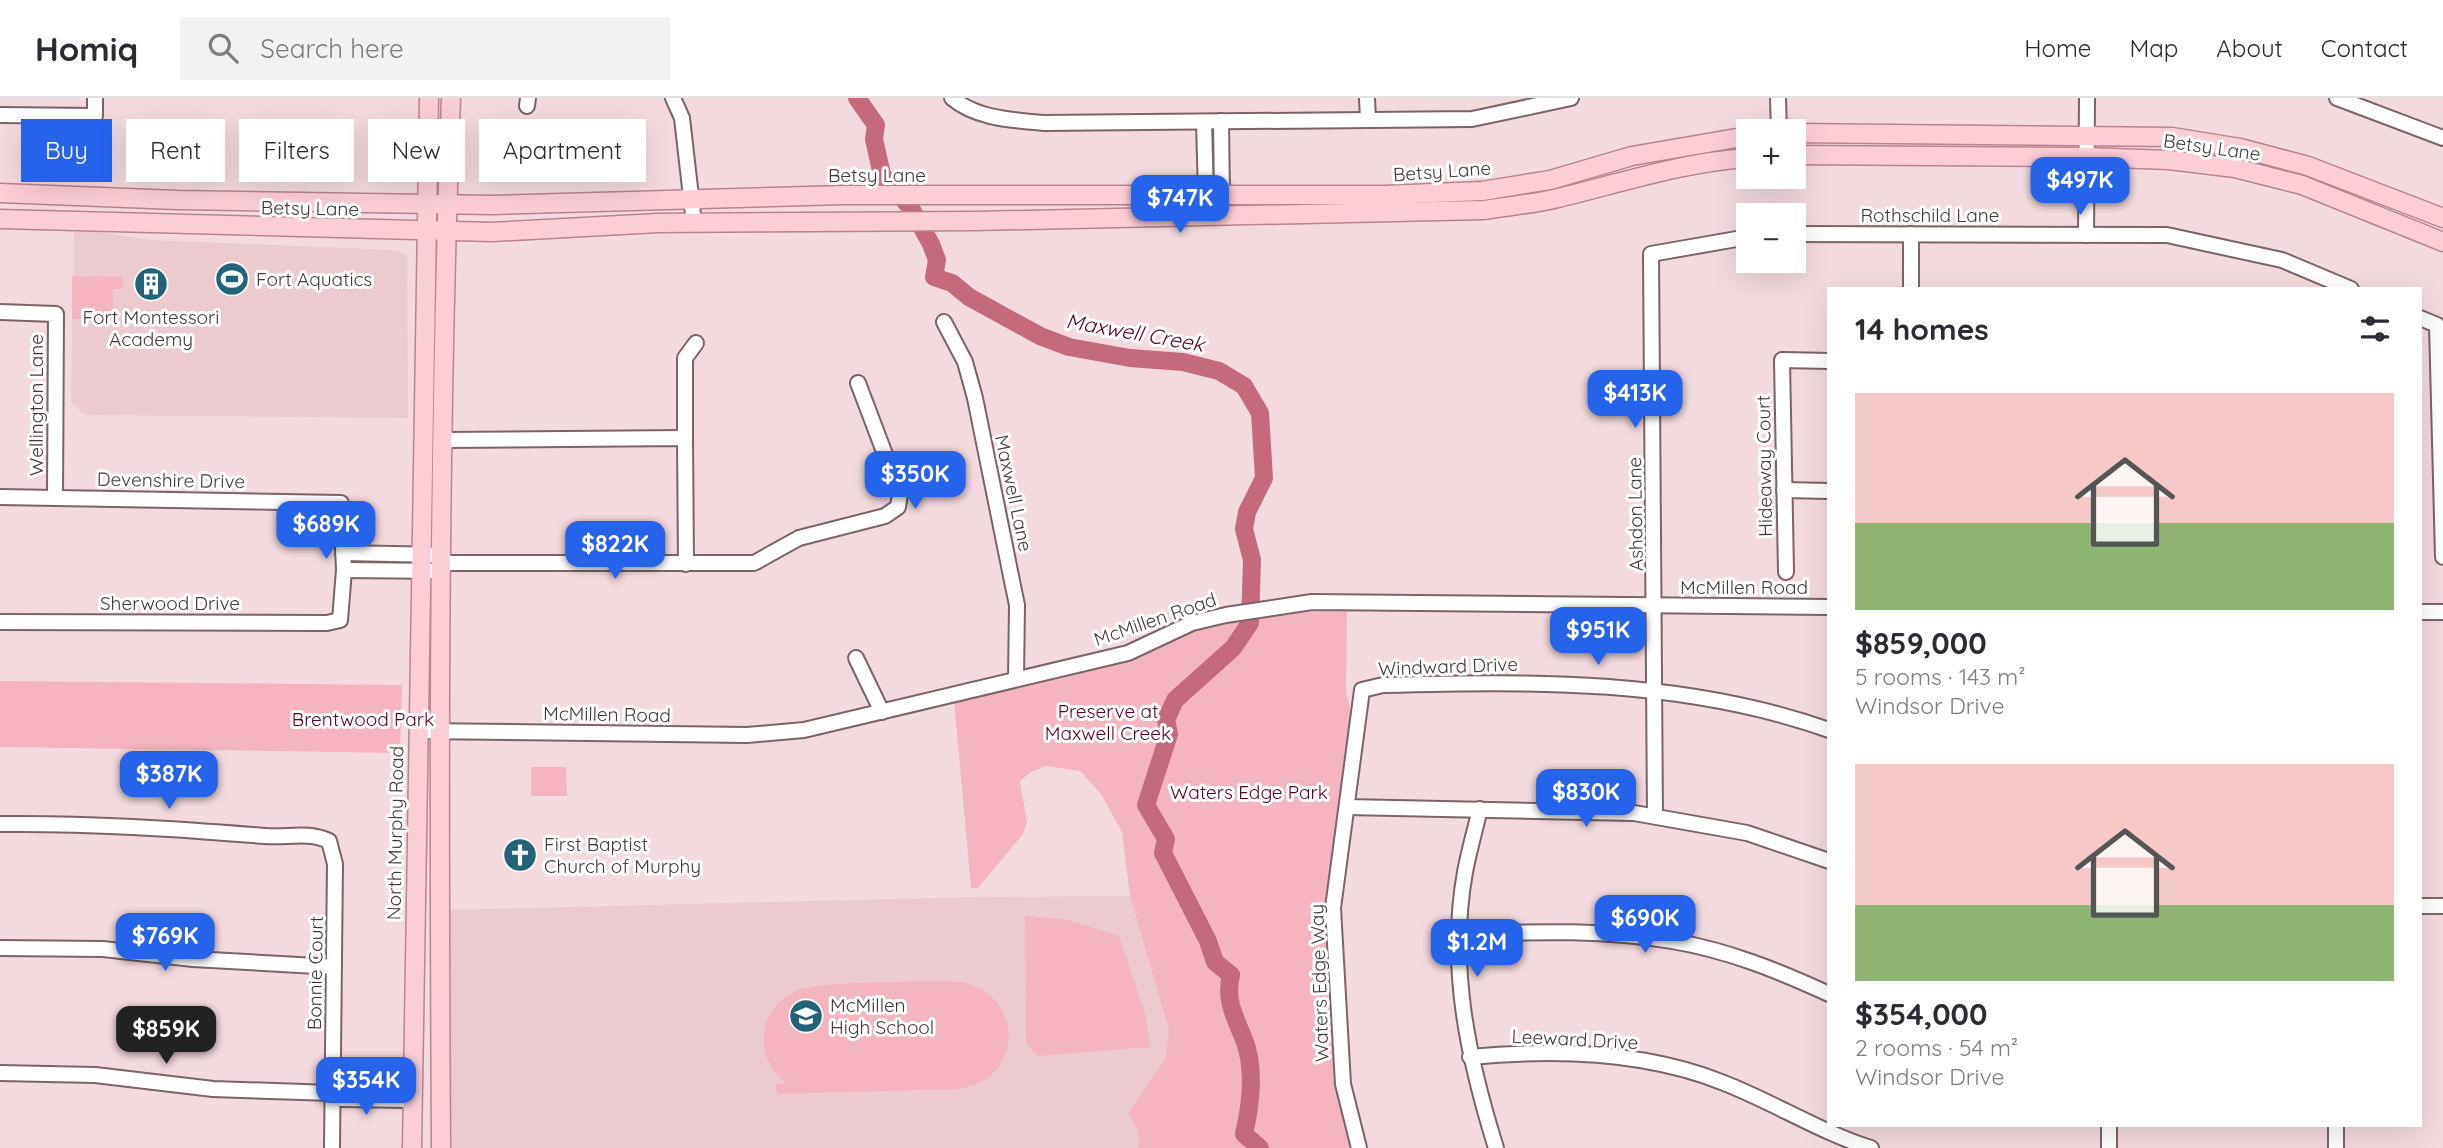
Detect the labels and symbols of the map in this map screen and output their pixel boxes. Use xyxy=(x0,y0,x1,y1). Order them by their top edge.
street label: Betsy Lane xyxy=(2162,128,2262,166)
street label: Betsy Lane xyxy=(1392,156,1492,186)
pin: $497K xyxy=(2031,158,2129,217)
street label: Betsy Lane xyxy=(828,163,926,187)
pin: $747K xyxy=(1131,176,1229,235)
street label: Betsy Lane xyxy=(261,195,359,221)
street label: Rothschild Lane xyxy=(1860,203,2000,227)
sports icon: Fort Aquatics xyxy=(213,260,251,298)
building icon: Fort Montessori Academy xyxy=(132,265,170,303)
place label: Fort Aquatics xyxy=(256,267,372,291)
place label: Fort Montessori Academy xyxy=(83,305,219,351)
water label: Maxwell Creek xyxy=(1064,307,1208,357)
street label: Wellington Lane xyxy=(24,334,48,476)
pin: $413K xyxy=(1586,370,1684,430)
street label: Hideaway Court xyxy=(1751,395,1777,537)
street label: Maxwell Lane xyxy=(990,432,1038,554)
pin: $350K xyxy=(866,452,964,511)
street label: Ashdon Lane xyxy=(1622,457,1648,571)
street label: Devenshire Drive xyxy=(97,467,245,493)
pin: $689K xyxy=(277,502,375,561)
pin: $822K xyxy=(566,522,664,581)
street label: McMillen Road xyxy=(1680,575,1808,599)
street label: McMillen Road xyxy=(1091,587,1219,651)
street label: Sherwood Drive xyxy=(100,591,240,615)
pin: $951K xyxy=(1549,608,1647,667)
street label: Windward Drive xyxy=(1378,652,1518,680)
park label: Preserve at Maxwell Creek xyxy=(1045,699,1171,745)
street label: McMillen Road xyxy=(543,701,671,727)
park label: Brentwood Park xyxy=(292,707,434,731)
street label: North Murphy Road xyxy=(381,746,409,920)
pin: $387K xyxy=(120,752,218,811)
pin: $830K xyxy=(1537,770,1635,829)
park label: Waters Edge Park xyxy=(1170,780,1328,804)
place label: First Baptist Church of Murphy xyxy=(544,832,701,878)
church icon: First Baptist Church of Murphy xyxy=(501,836,539,874)
pin: $690K xyxy=(1596,896,1694,955)
street label: Waters Edge Way xyxy=(1304,903,1334,1063)
pin: $769K xyxy=(116,914,214,973)
street label: Bonnie Court xyxy=(302,916,328,1030)
pin: $1.2M xyxy=(1428,920,1526,979)
place label: McMillen High School xyxy=(830,993,934,1039)
school or university icon: McMillen High School xyxy=(787,997,825,1035)
pin: $859K xyxy=(117,1006,215,1066)
street label: Leeward Drive xyxy=(1511,1024,1639,1054)
pin: $354K xyxy=(317,1058,415,1117)

